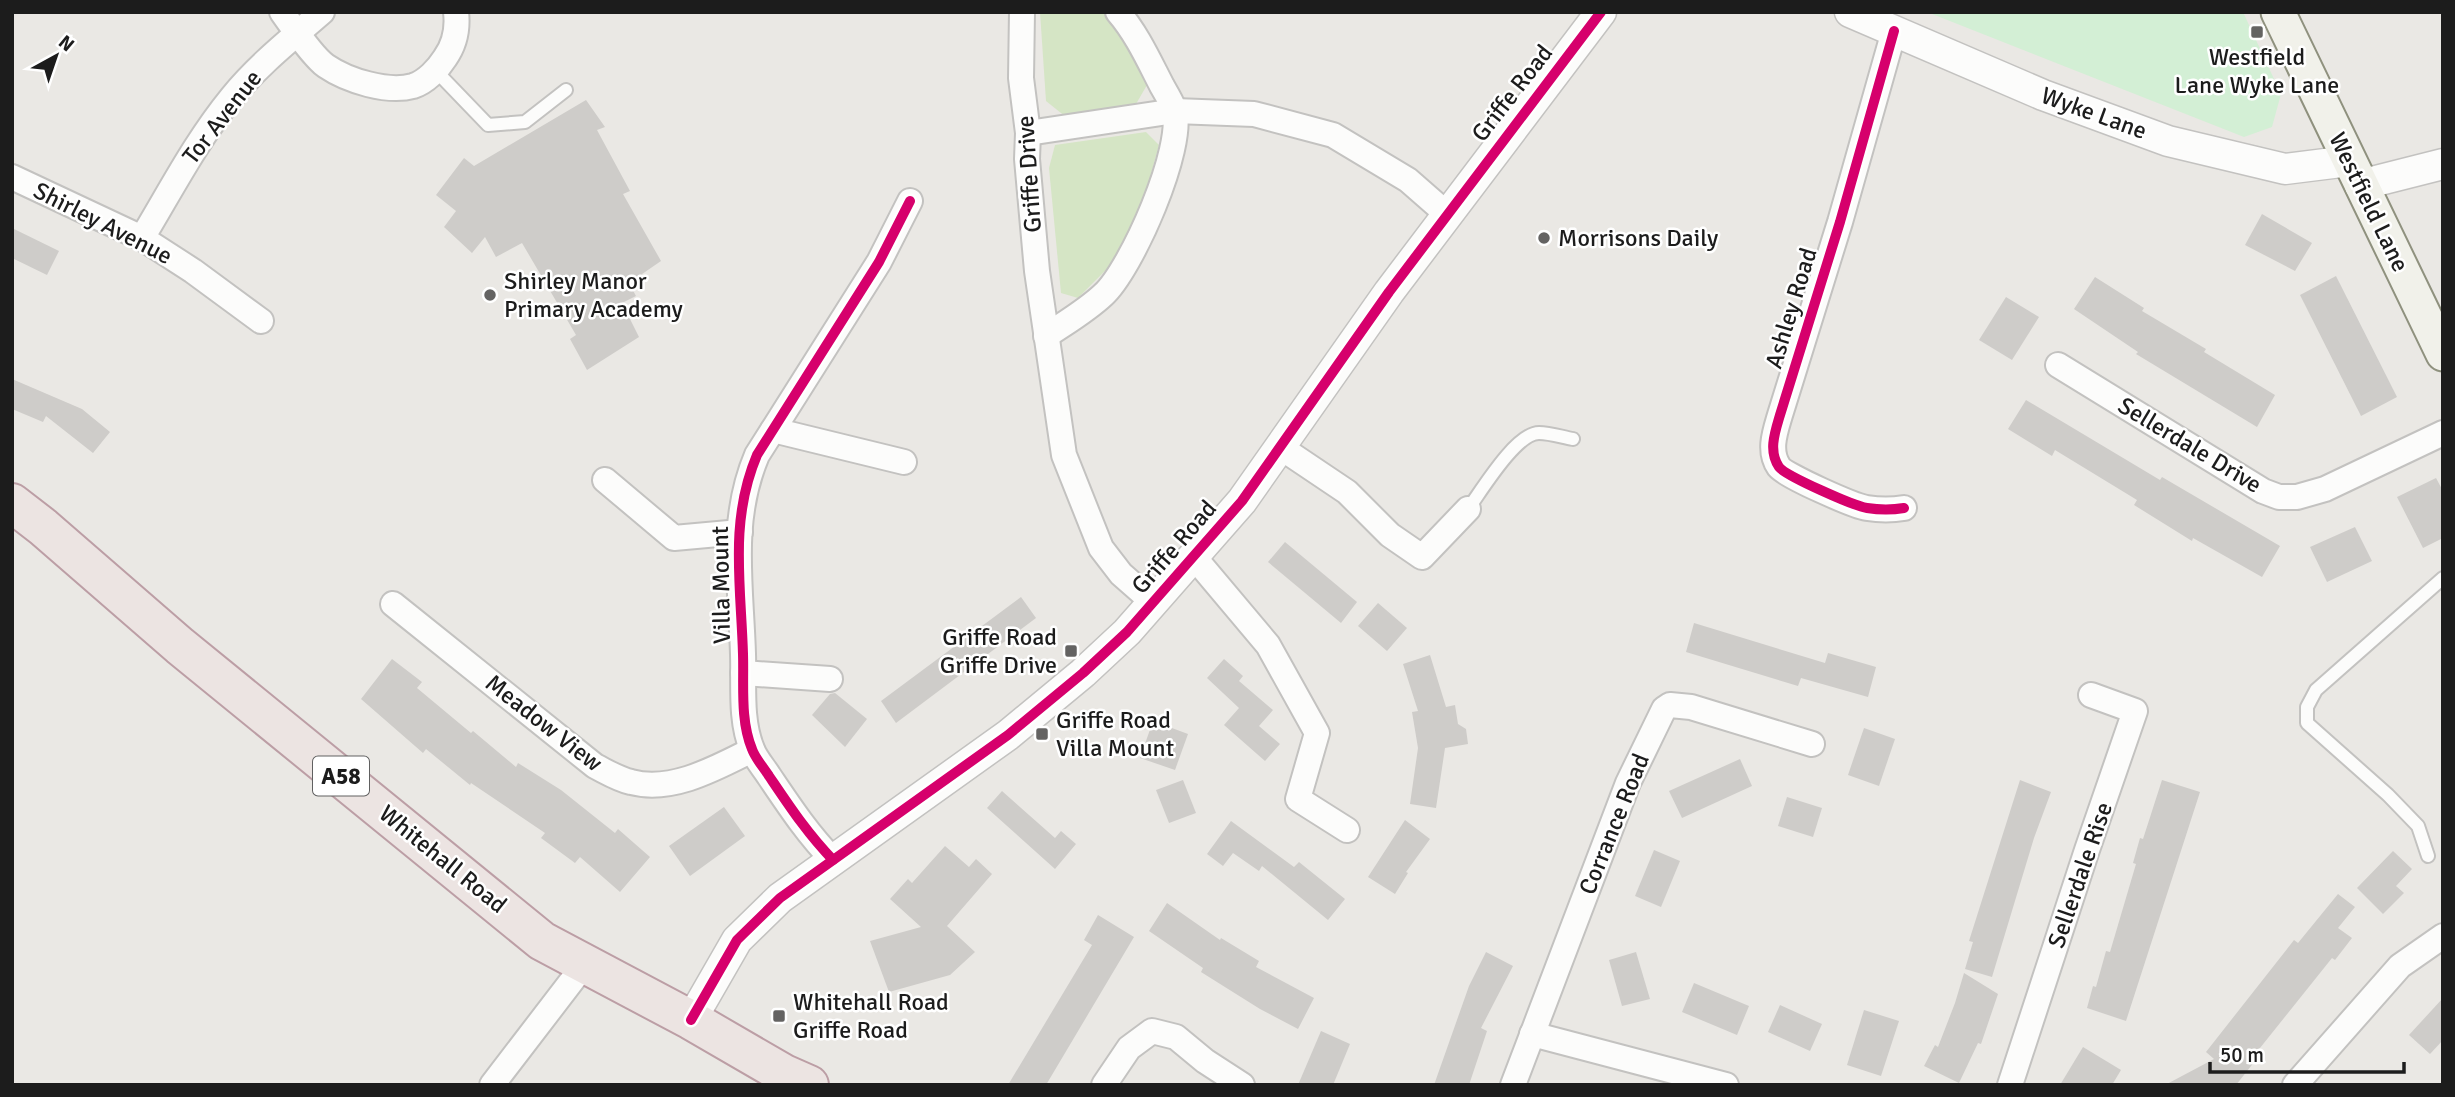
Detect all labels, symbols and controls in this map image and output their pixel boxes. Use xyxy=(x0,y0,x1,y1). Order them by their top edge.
north arrow xyxy=(21,21,91,91)
marker: Westfield Lane Wyke Lane xyxy=(2249,24,2265,40)
text: N xyxy=(54,30,79,57)
street label: Griffe Road xyxy=(1465,39,1559,147)
place label: Westfield Lane Wyke Lane xyxy=(2175,42,2339,100)
street label: Tor Avenue xyxy=(176,64,268,170)
street label: Wyke Lane xyxy=(2037,80,2151,146)
street label: Griffe Drive xyxy=(1010,115,1048,233)
street label: Westfield Lane xyxy=(2322,127,2416,277)
street label: Shirley Avenue xyxy=(29,175,177,271)
place label: Morrisons Daily xyxy=(1558,223,1718,253)
marker: Morrisons Daily xyxy=(1536,230,1552,246)
street label: Ashley Road xyxy=(1758,244,1824,372)
place label: Shirley Manor Primary Academy xyxy=(504,266,683,324)
marker: Shirley Manor Primary Academy xyxy=(482,287,498,303)
street label: Sellerdale Drive xyxy=(2113,390,2267,500)
street label: Griffe Road xyxy=(1125,494,1223,600)
street label: Villa Mount xyxy=(705,526,737,644)
place label: Griffe Road Griffe Drive xyxy=(940,622,1057,680)
marker: Griffe Road Griffe Drive xyxy=(1063,643,1079,659)
street label: Meadow View xyxy=(479,668,609,778)
place label: Griffe Road Villa Mount xyxy=(1056,705,1174,763)
marker: Griffe Road Villa Mount xyxy=(1034,726,1050,742)
street label: Corrance Road xyxy=(1572,749,1656,899)
road number: A58 xyxy=(313,756,369,796)
street label: Whitehall Road xyxy=(373,798,513,920)
street label: Sellerdale Rise xyxy=(2041,798,2119,952)
place label: Whitehall Road Griffe Road xyxy=(793,987,949,1045)
marker: Whitehall Road Griffe Road xyxy=(771,1008,787,1024)
scale bar xyxy=(2210,1030,2404,1074)
text: 50 m xyxy=(2220,1042,2264,1068)

